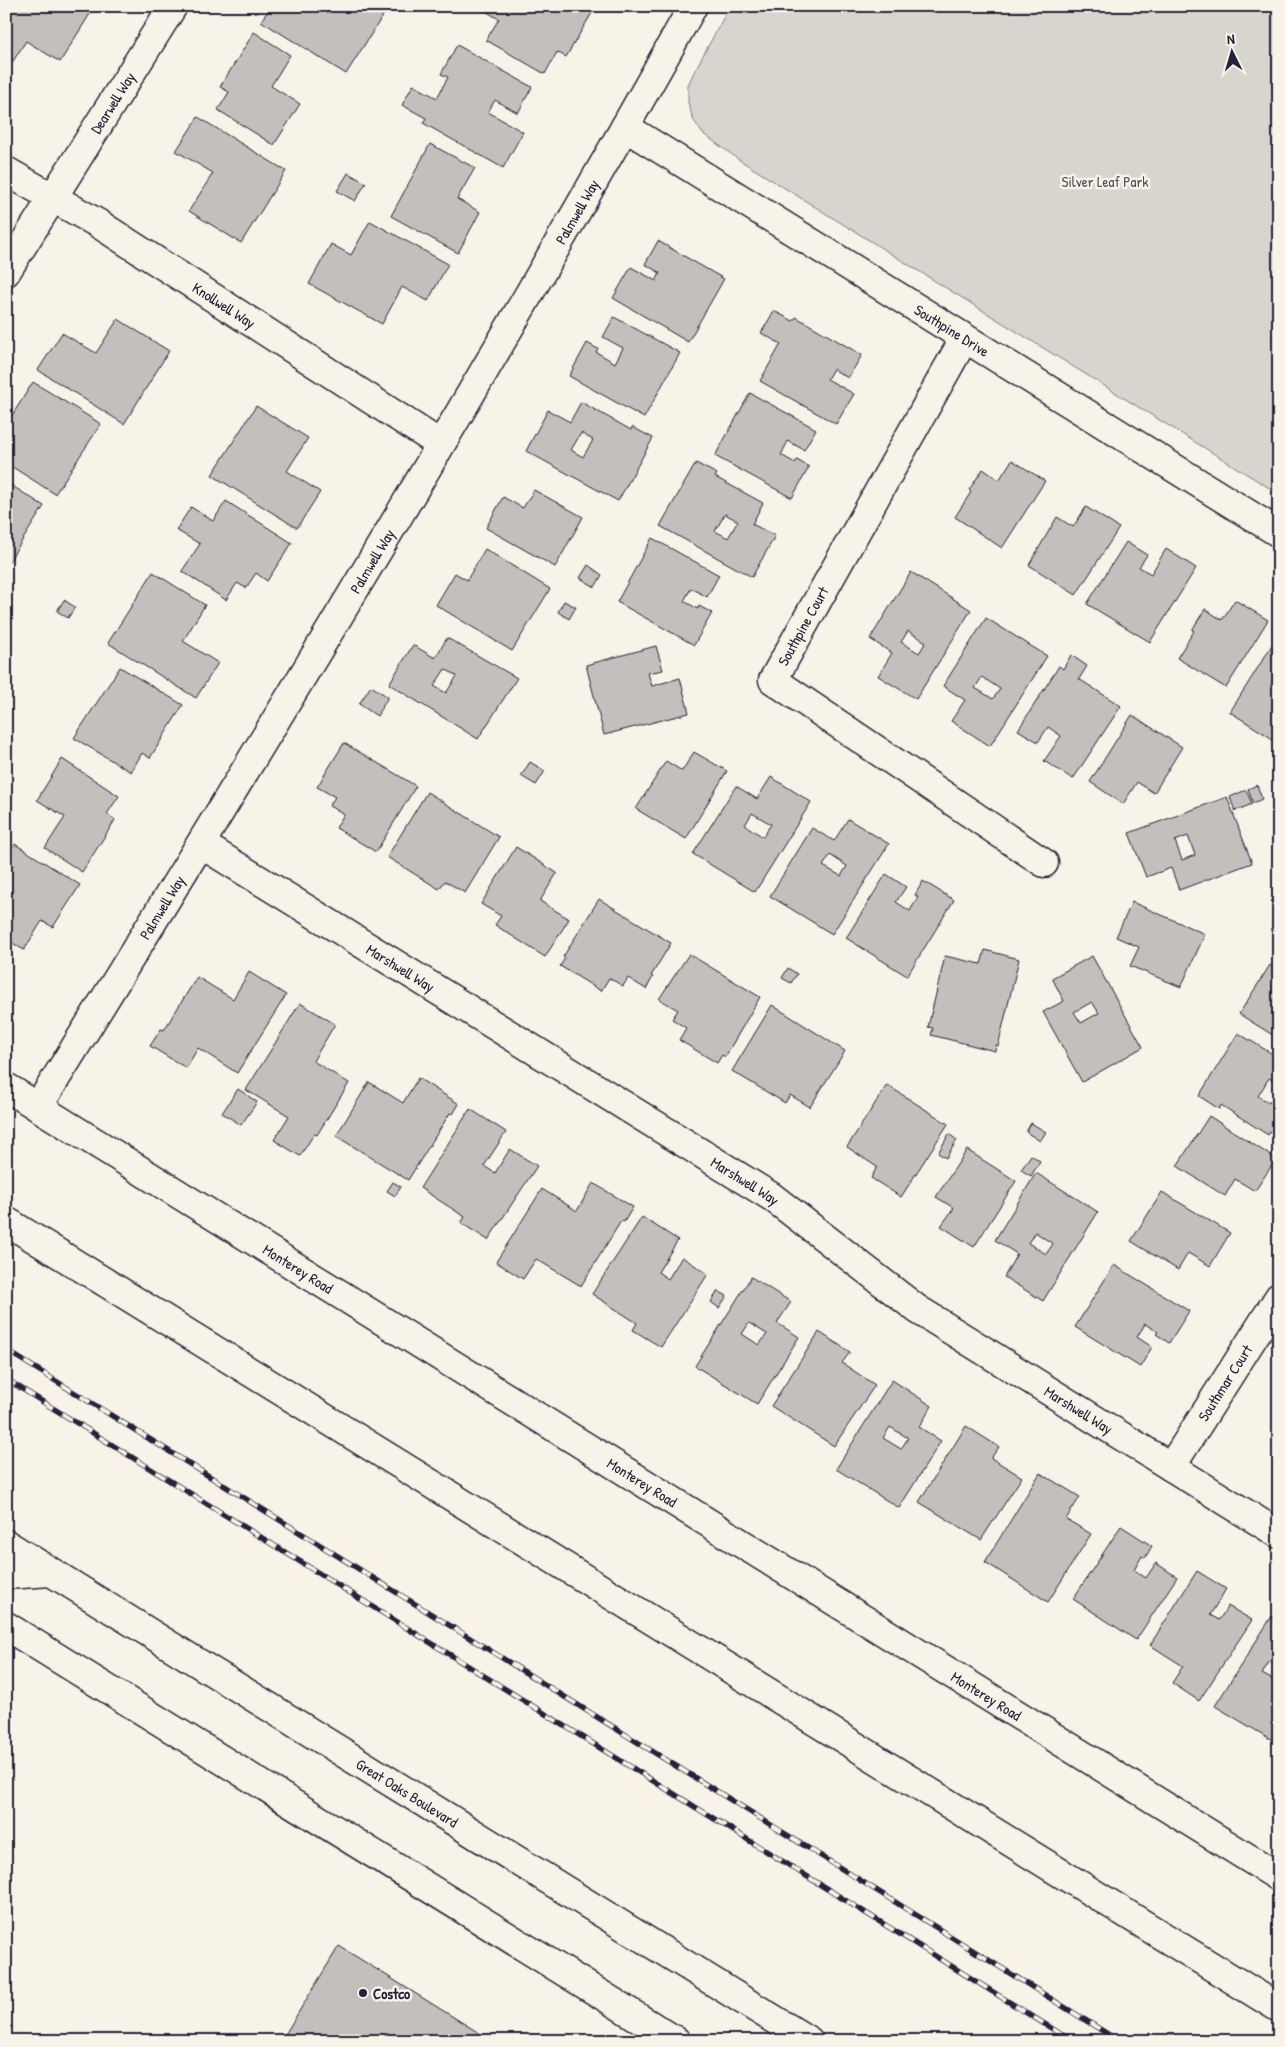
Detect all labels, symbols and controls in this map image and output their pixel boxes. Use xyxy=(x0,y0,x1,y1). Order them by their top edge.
north arrow xyxy=(1208,28,1258,78)
text: N xyxy=(1226,29,1236,48)
street label: Dearwell Way xyxy=(85,68,140,137)
park label: Silver Leaf Park xyxy=(1062,171,1148,192)
street label: Palmwell Way xyxy=(550,175,604,248)
street label: Knollwell Way xyxy=(188,277,260,333)
street label: Southpine Drive xyxy=(911,299,994,361)
street label: Palmwell Way xyxy=(344,525,399,597)
street label: Southpine Court xyxy=(773,582,834,669)
street label: Palmwell Way xyxy=(134,871,189,943)
street label: Marshwell Way xyxy=(363,938,439,997)
street label: Marshwell Way xyxy=(707,1151,784,1210)
street label: Monterey Road xyxy=(259,1239,338,1298)
street label: Southmar Court xyxy=(1192,1340,1257,1425)
street label: Marshwell Way xyxy=(1041,1380,1117,1439)
street label: Monterey Road xyxy=(603,1452,682,1512)
street label: Monterey Road xyxy=(947,1666,1026,1725)
street label: Great Oaks Boulevard xyxy=(352,1753,462,1832)
place label: Costco xyxy=(373,1983,410,2004)
marker: Costco xyxy=(357,1987,369,1999)

